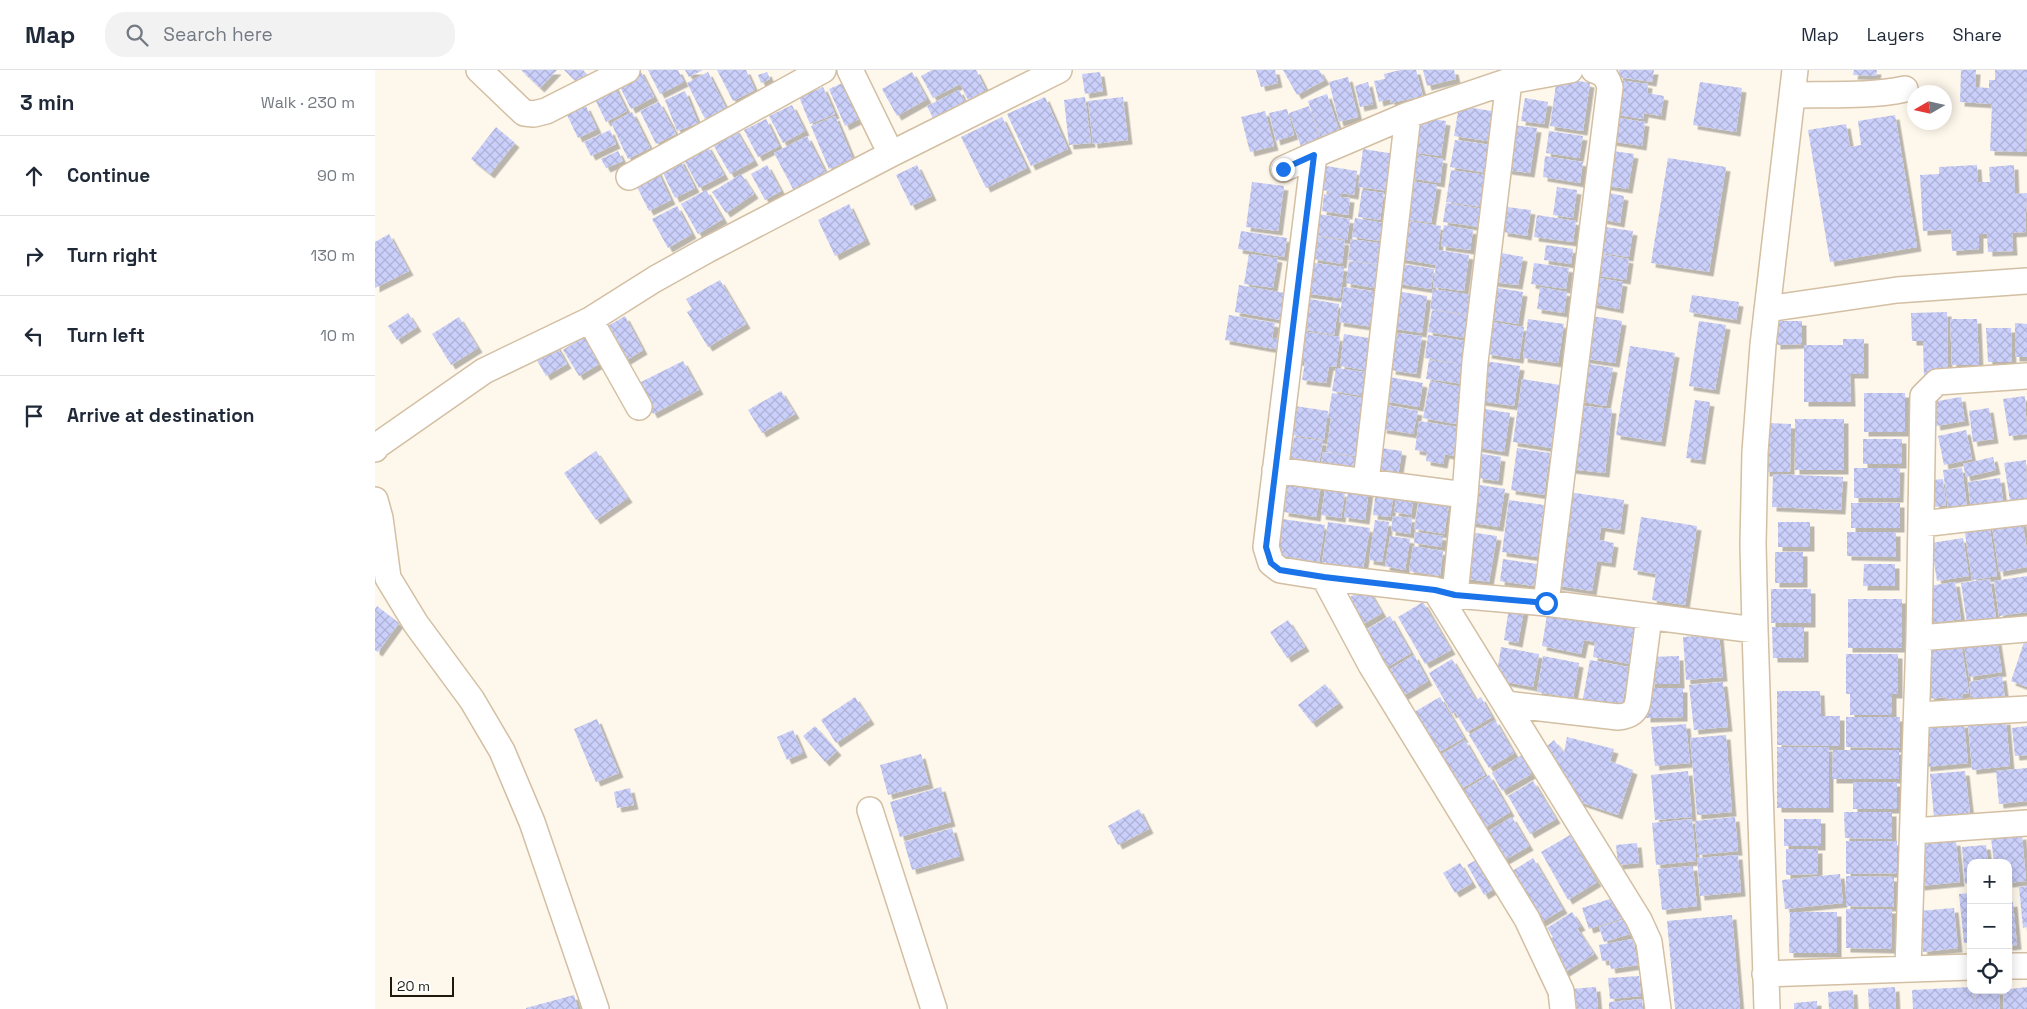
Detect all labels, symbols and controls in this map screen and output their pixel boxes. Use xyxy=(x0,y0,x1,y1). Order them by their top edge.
search box xyxy=(105,12,455,57)
text: Map xyxy=(25,19,75,50)
icon: search xyxy=(123,21,151,49)
text: Search here xyxy=(163,22,273,47)
text: Map xyxy=(1801,23,1839,46)
text: Layers xyxy=(1867,23,1924,46)
text: Share xyxy=(1952,23,2002,46)
north arrow xyxy=(1907,85,1952,130)
text: 3 min xyxy=(20,89,75,116)
text: Walk · 230 m xyxy=(261,92,355,113)
route end xyxy=(1272,158,1295,181)
icon: ahead xyxy=(20,162,48,190)
text: Continue xyxy=(67,163,150,188)
text: 90 m xyxy=(317,165,355,186)
icon: right xyxy=(20,242,48,270)
text: Turn right xyxy=(67,243,157,268)
text: 130 m xyxy=(311,245,355,266)
icon: left xyxy=(20,322,48,350)
text: Turn left xyxy=(67,323,145,348)
text: 10 m xyxy=(320,325,355,346)
icon: arrive xyxy=(20,402,48,430)
text: Arrive at destination xyxy=(67,403,255,428)
route start xyxy=(1535,592,1558,615)
map controls xyxy=(1967,859,2012,994)
button: + xyxy=(1967,859,2012,904)
button: − xyxy=(1967,904,2012,949)
button: locate xyxy=(1967,949,2012,994)
scale bar xyxy=(390,974,454,997)
text: 20 m xyxy=(397,977,430,995)

